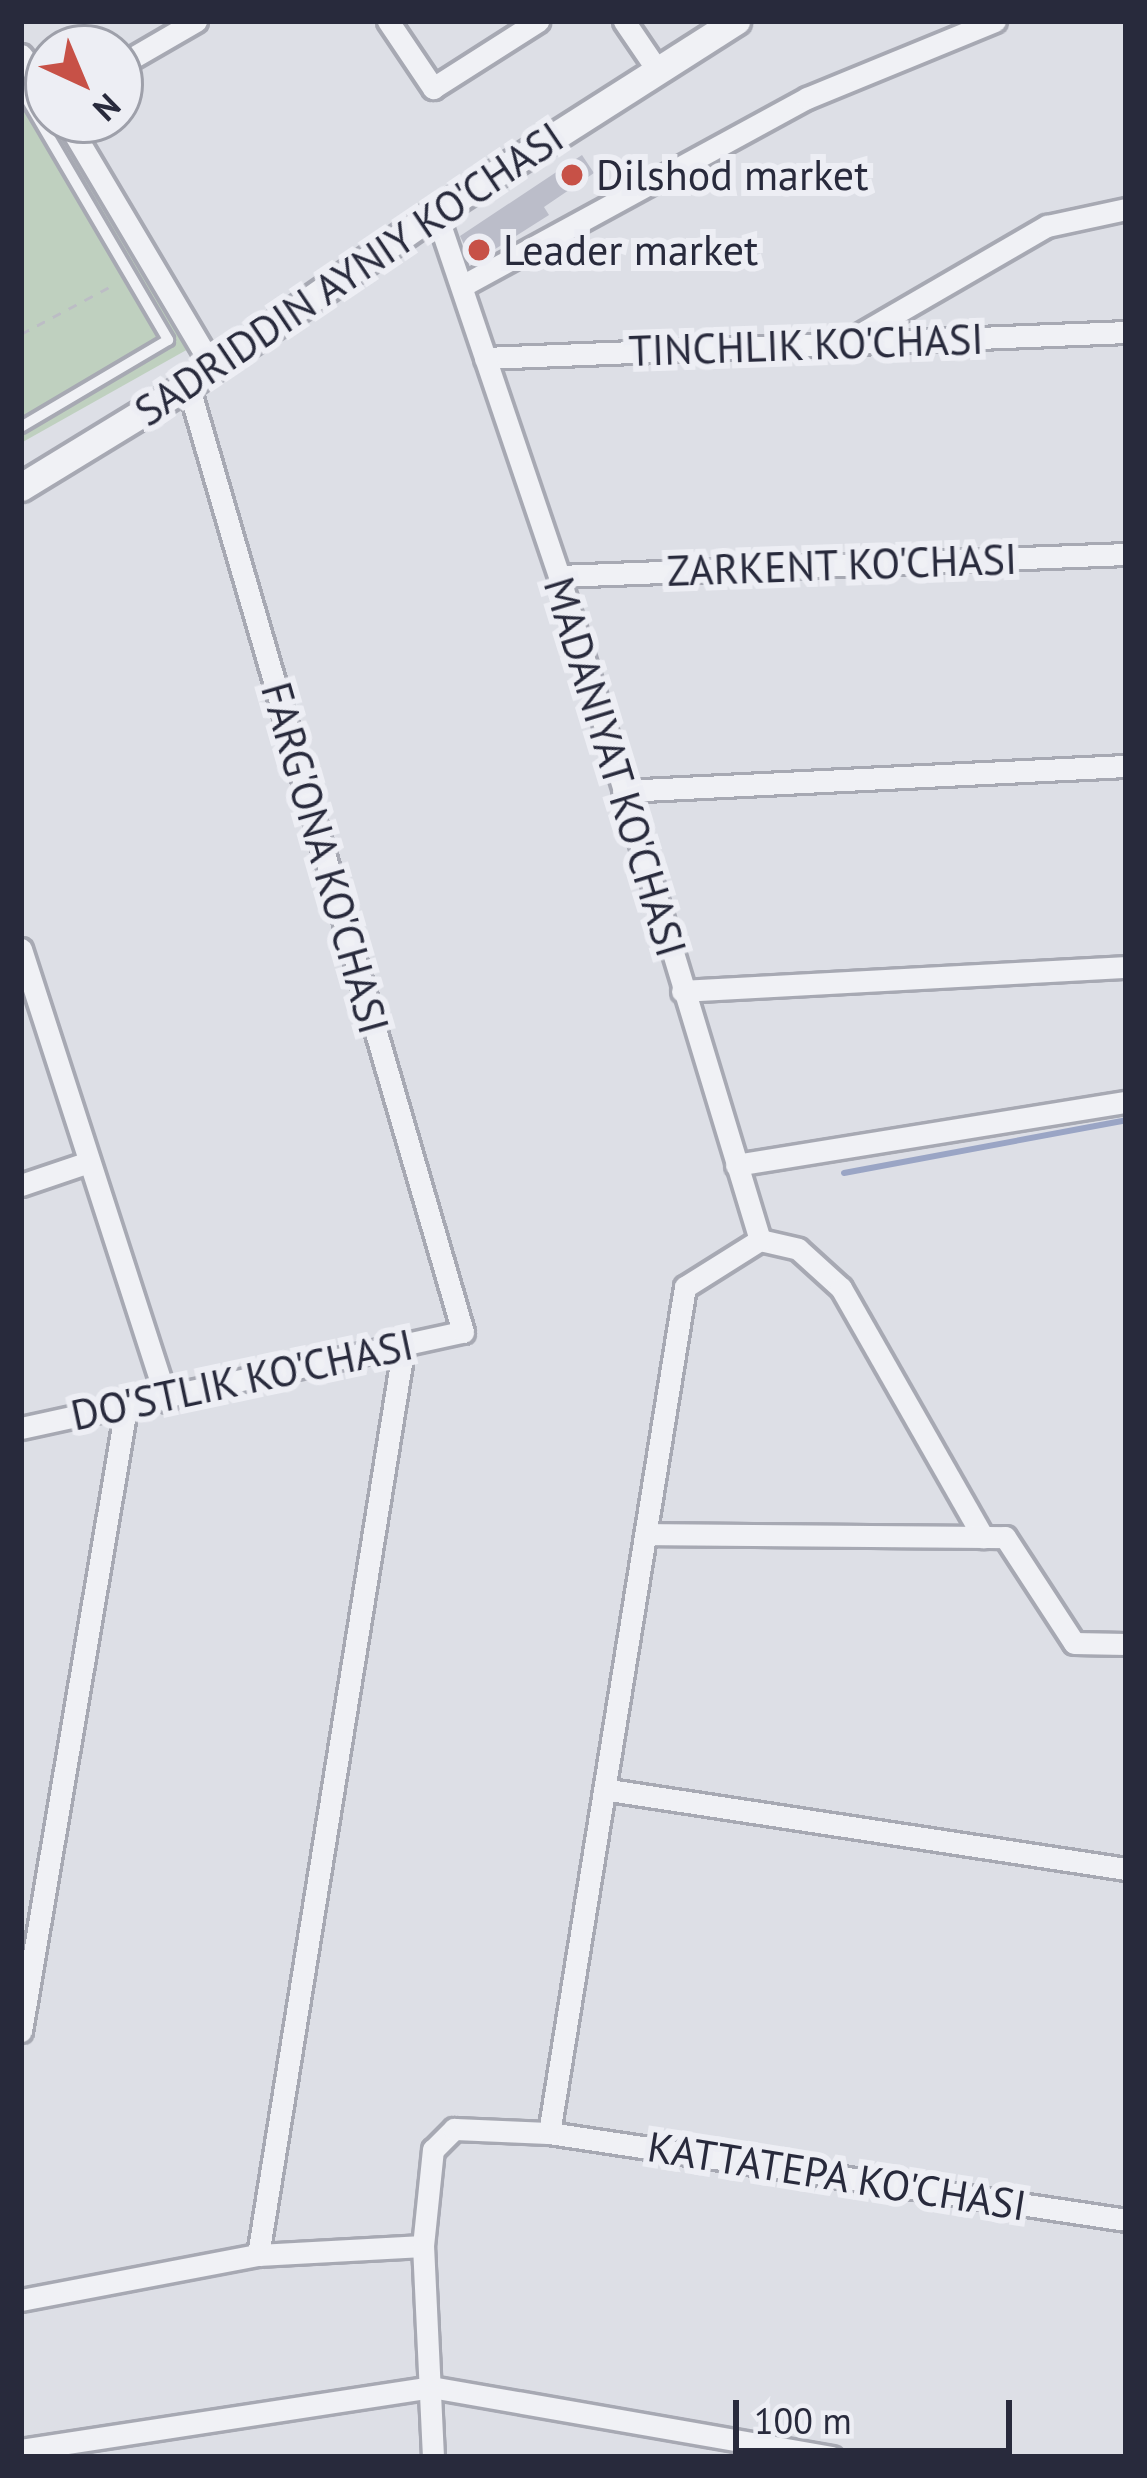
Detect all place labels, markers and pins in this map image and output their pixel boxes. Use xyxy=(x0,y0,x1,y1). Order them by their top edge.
place label: Dilshod market xyxy=(596,150,868,200)
marker: Dilshod market xyxy=(559,162,585,188)
place label: Leader market xyxy=(503,225,758,275)
marker: Leader market xyxy=(466,237,492,263)

